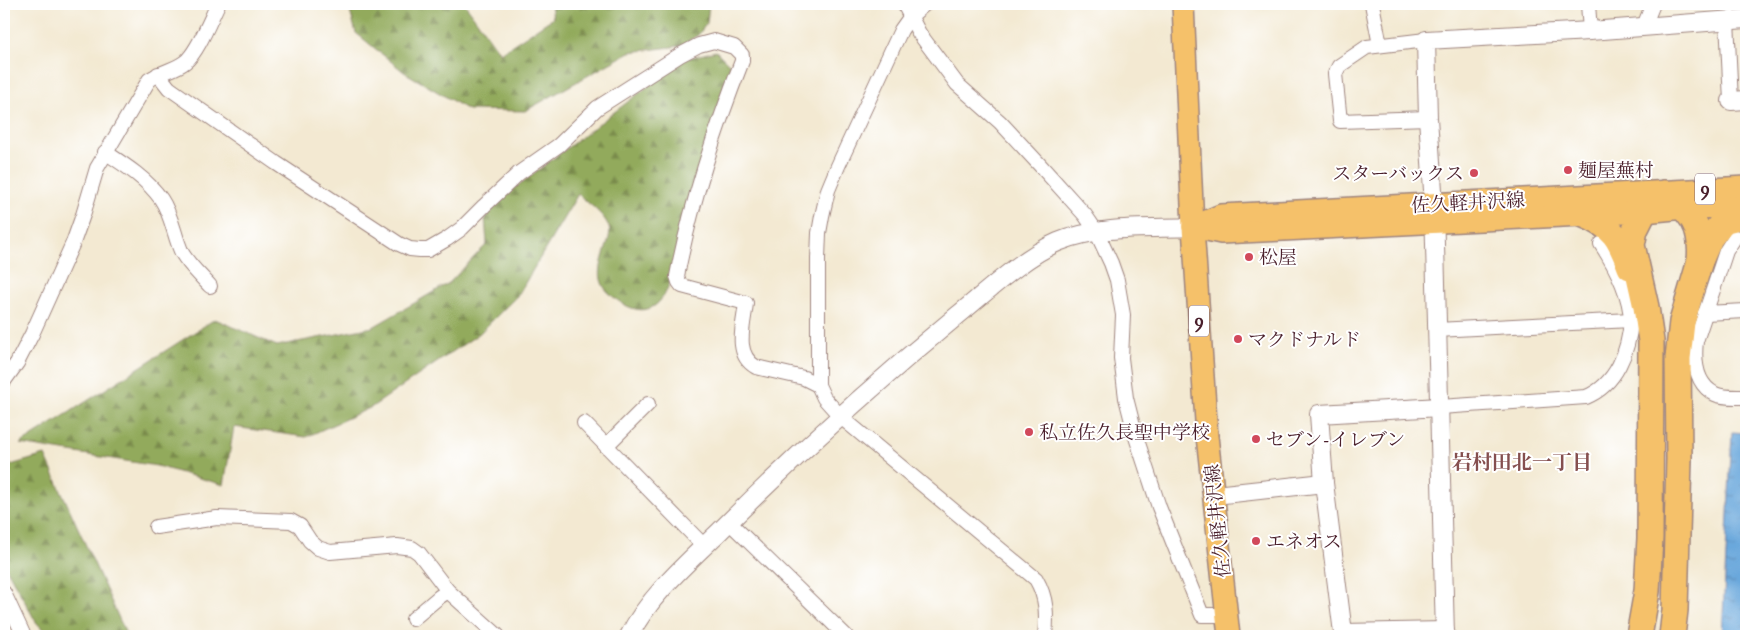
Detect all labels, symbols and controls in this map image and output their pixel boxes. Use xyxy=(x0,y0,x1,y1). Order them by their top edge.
place label: 麺屋蕪村 xyxy=(1578,159,1654,182)
place label: スターバックス xyxy=(1332,162,1464,185)
marker: 麺屋蕪村 xyxy=(1562,164,1574,176)
marker: スターバックス xyxy=(1468,167,1480,179)
road number: 9 xyxy=(1695,173,1715,204)
street label: 佐久軽井沢線 xyxy=(1410,188,1526,217)
place label: 松屋 xyxy=(1259,246,1297,269)
marker: 松屋 xyxy=(1243,251,1255,263)
road number: 9 xyxy=(1189,306,1209,336)
place label: マクドナルド xyxy=(1248,328,1361,351)
marker: マクドナルド xyxy=(1232,333,1244,345)
place label: 私立佐久長聖中学校 xyxy=(1039,421,1210,444)
marker: 私立佐久長聖中学校 xyxy=(1023,426,1035,438)
place label: セブン-イレブン xyxy=(1266,428,1405,451)
marker: セブン-イレブン xyxy=(1250,433,1262,445)
district label: 岩村田北一丁目 xyxy=(1452,450,1592,474)
street label: 佐久軽井沢線 xyxy=(1200,463,1235,579)
place label: エネオス xyxy=(1266,530,1342,553)
marker: エネオス xyxy=(1250,535,1262,547)

